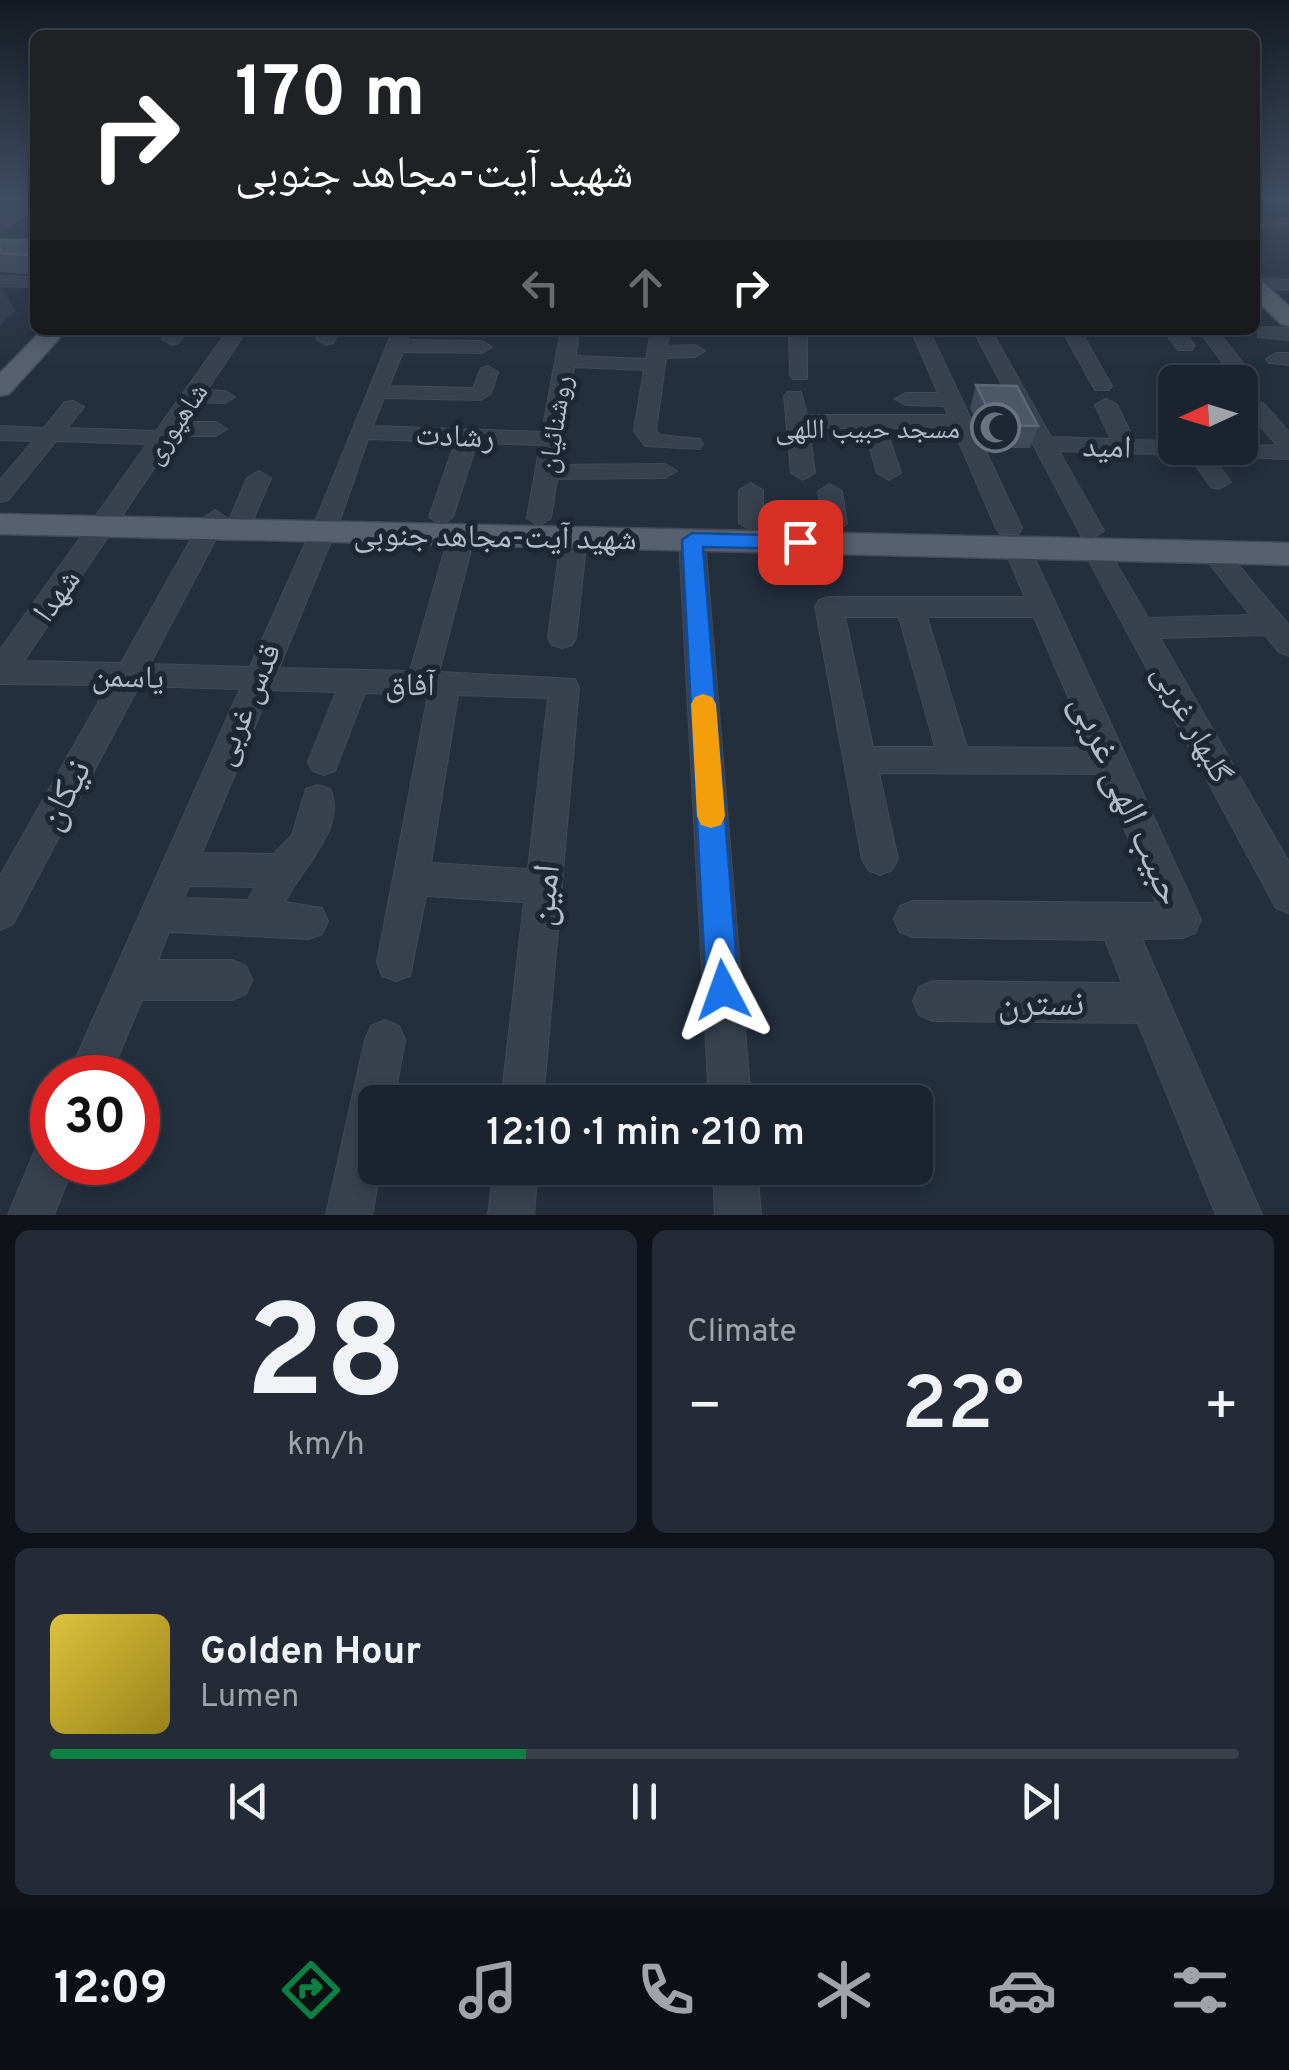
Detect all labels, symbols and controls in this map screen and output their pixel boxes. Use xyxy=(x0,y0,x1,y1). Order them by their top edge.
text: 170 m xyxy=(235,52,425,141)
icon: right xyxy=(70,70,200,200)
text: شهید آیت-مجاهد جنوبی xyxy=(235,147,633,204)
icon: left xyxy=(513,260,568,315)
icon: ahead xyxy=(618,260,673,315)
icon: right xyxy=(723,260,778,315)
north arrow xyxy=(1158,365,1258,465)
map controls xyxy=(1158,365,1258,465)
street label: روشنائیان xyxy=(531,373,582,476)
street label: شاهپوری xyxy=(137,377,218,472)
mosque icon: مسجد حبیب اللهی xyxy=(969,402,1021,454)
place label: مسجد حبیب اللهی xyxy=(775,413,960,449)
street label: رشادت xyxy=(414,417,495,459)
street label: امید xyxy=(1082,428,1132,470)
pin xyxy=(758,500,843,585)
icon: arrive xyxy=(773,515,828,570)
street label: شهید آیت-مجاهد جنوبی xyxy=(353,517,637,561)
street label: شهدا xyxy=(26,562,91,631)
street label: قدس غربی xyxy=(205,638,292,772)
street label: یاسمن xyxy=(91,658,165,700)
street label: گلبهار غربی xyxy=(1141,658,1240,791)
street label: آفاق xyxy=(385,667,436,707)
street label: حبیب الهی غربی xyxy=(1056,687,1193,914)
street label: نیکان xyxy=(27,752,105,840)
street label: امین xyxy=(519,862,574,929)
position arrow xyxy=(671,938,775,1042)
street label: نسترن xyxy=(998,981,1084,1030)
speed limit sign: 30 xyxy=(30,1055,160,1185)
text: 12:10 · 1 min · 210 m xyxy=(486,1110,805,1159)
text: 28 xyxy=(245,1278,407,1443)
text: Climate xyxy=(687,1313,797,1353)
text: 22° xyxy=(902,1361,1024,1456)
text: − xyxy=(687,1374,722,1444)
text: + xyxy=(1204,1374,1239,1444)
text: km/h xyxy=(287,1426,365,1466)
text: Golden Hour xyxy=(200,1629,421,1678)
text: Lumen xyxy=(200,1678,299,1718)
icon: previous xyxy=(221,1774,276,1829)
icon: pause xyxy=(617,1774,672,1829)
icon: next xyxy=(1013,1774,1068,1829)
icon: directions xyxy=(276,1955,346,2025)
icon: music xyxy=(453,1955,523,2025)
icon: phone xyxy=(631,1955,701,2025)
icon: climate xyxy=(809,1955,879,2025)
icon: car xyxy=(987,1955,1057,2025)
icon: filters xyxy=(1165,1955,1235,2025)
text: 12:09 xyxy=(54,1962,168,2019)

